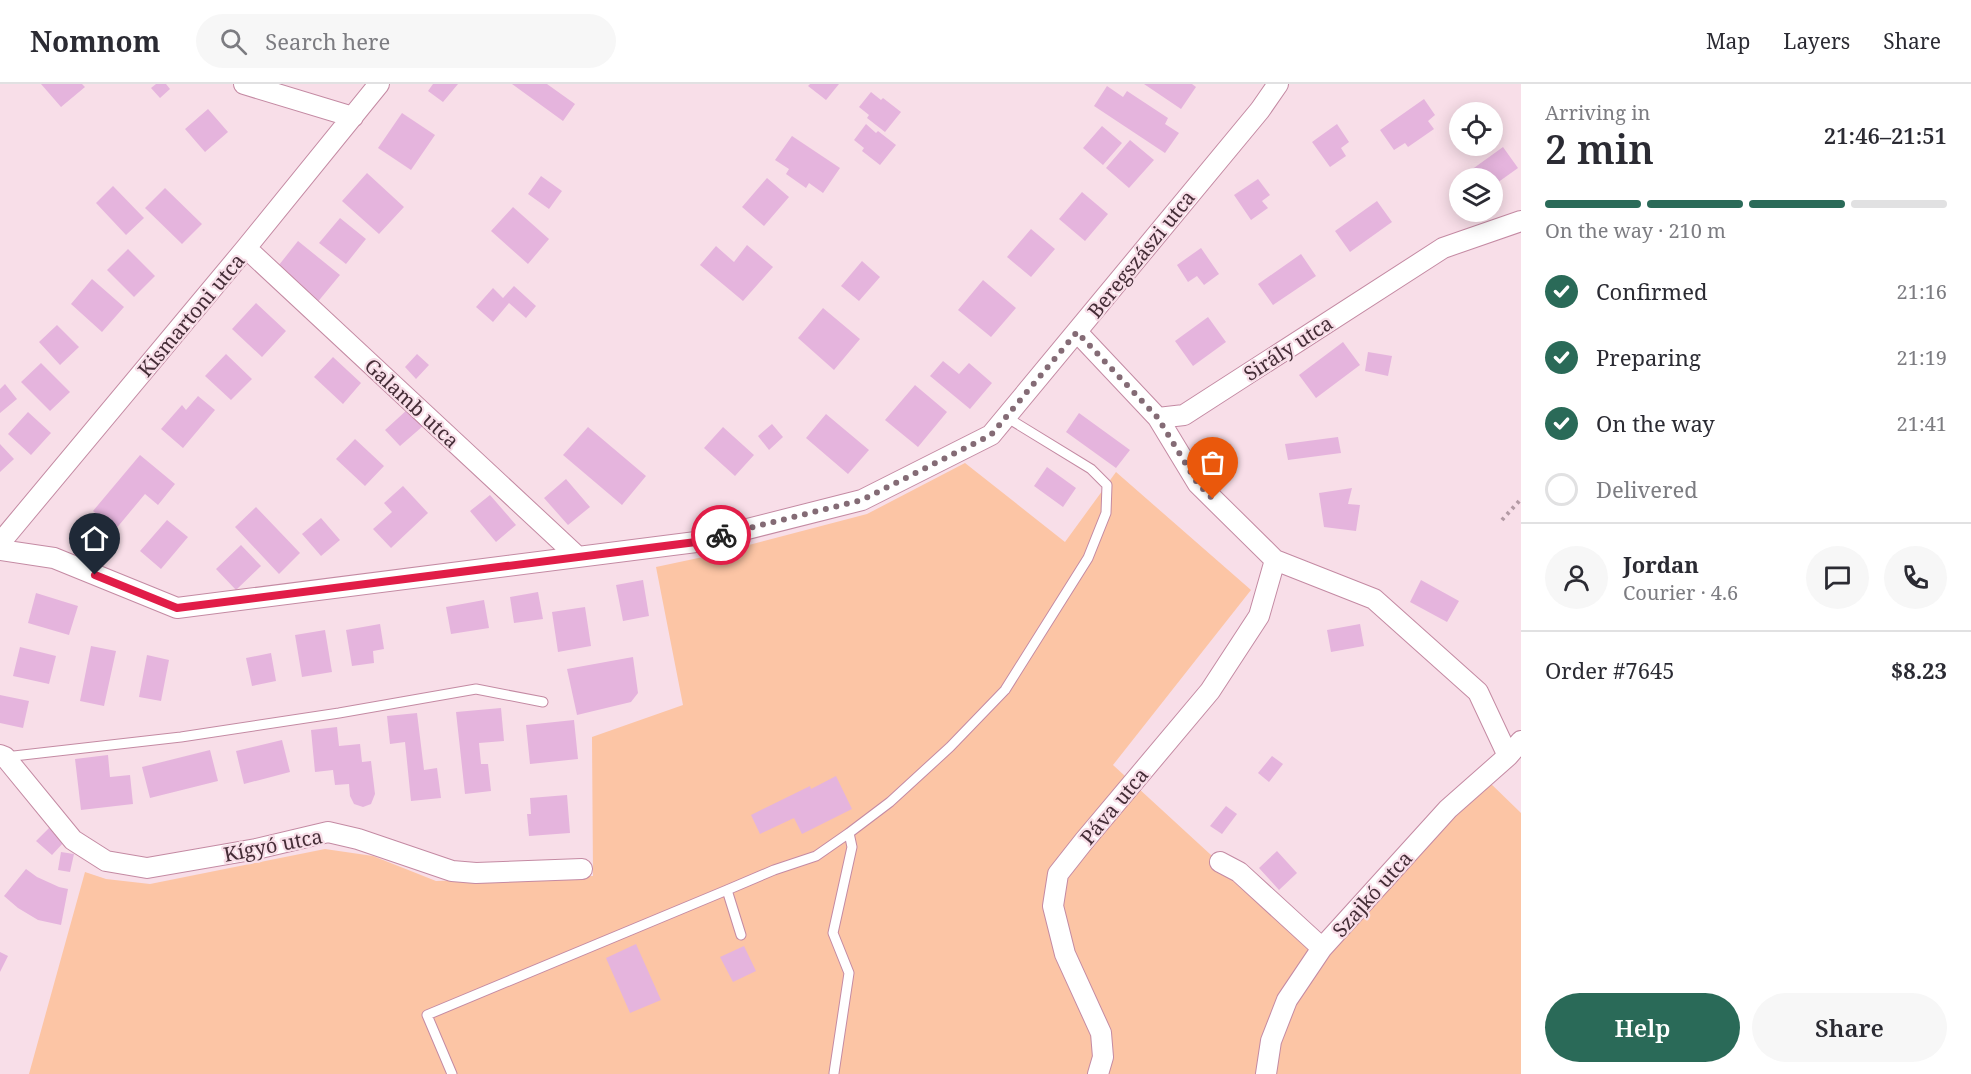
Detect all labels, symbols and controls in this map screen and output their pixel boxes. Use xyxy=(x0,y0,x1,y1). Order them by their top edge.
search box xyxy=(196,14,616,68)
text: Nomnom xyxy=(30,22,160,60)
icon: search xyxy=(217,25,250,58)
text: Search here xyxy=(265,26,390,56)
text: Map xyxy=(1706,27,1750,55)
text: Layers xyxy=(1783,27,1850,55)
text: Share xyxy=(1883,27,1941,55)
text: Arriving in xyxy=(1545,99,1650,126)
map controls xyxy=(1449,102,1503,222)
button: locate xyxy=(1449,102,1503,156)
text: 21:46–21:51 xyxy=(1824,120,1947,150)
text: 2 min xyxy=(1545,122,1654,175)
button: layers xyxy=(1449,168,1503,222)
street label: Beregszászi utca xyxy=(1081,185,1201,323)
text: On the way · 210 m xyxy=(1545,217,1726,244)
street label: Kismartoni utca xyxy=(132,248,250,382)
icon: check xyxy=(1545,275,1578,308)
text: Confirmed xyxy=(1596,276,1707,306)
text: 21:16 xyxy=(1897,278,1947,305)
street label: Sirály utca xyxy=(1238,309,1338,387)
icon: check xyxy=(1545,341,1578,374)
text: Preparing xyxy=(1596,342,1701,372)
text: 21:19 xyxy=(1897,344,1947,371)
street label: Galamb utca xyxy=(359,352,465,454)
icon: check xyxy=(1545,407,1578,440)
text: On the way xyxy=(1596,408,1715,438)
text: 21:41 xyxy=(1897,410,1947,437)
pin xyxy=(1187,437,1238,499)
icon: bag xyxy=(1196,446,1229,479)
text: Delivered xyxy=(1596,474,1698,504)
courier xyxy=(691,505,751,565)
pin xyxy=(69,513,120,575)
icon: bike xyxy=(705,519,738,552)
icon: home xyxy=(78,522,111,555)
button: person xyxy=(1545,546,1608,609)
button: chat xyxy=(1806,546,1869,609)
button: phone xyxy=(1884,546,1947,609)
text: Jordan xyxy=(1623,549,1699,579)
text: Courier · 4.6 xyxy=(1623,579,1738,606)
text: Order #7645 xyxy=(1545,655,1675,685)
text: $8.23 xyxy=(1891,655,1947,685)
street label: Páva utca xyxy=(1074,762,1154,850)
street label: Kígyó utca xyxy=(221,822,325,868)
street label: Szajkó utca xyxy=(1326,845,1418,943)
button: Help xyxy=(1545,993,1740,1062)
button: Share xyxy=(1752,993,1947,1062)

